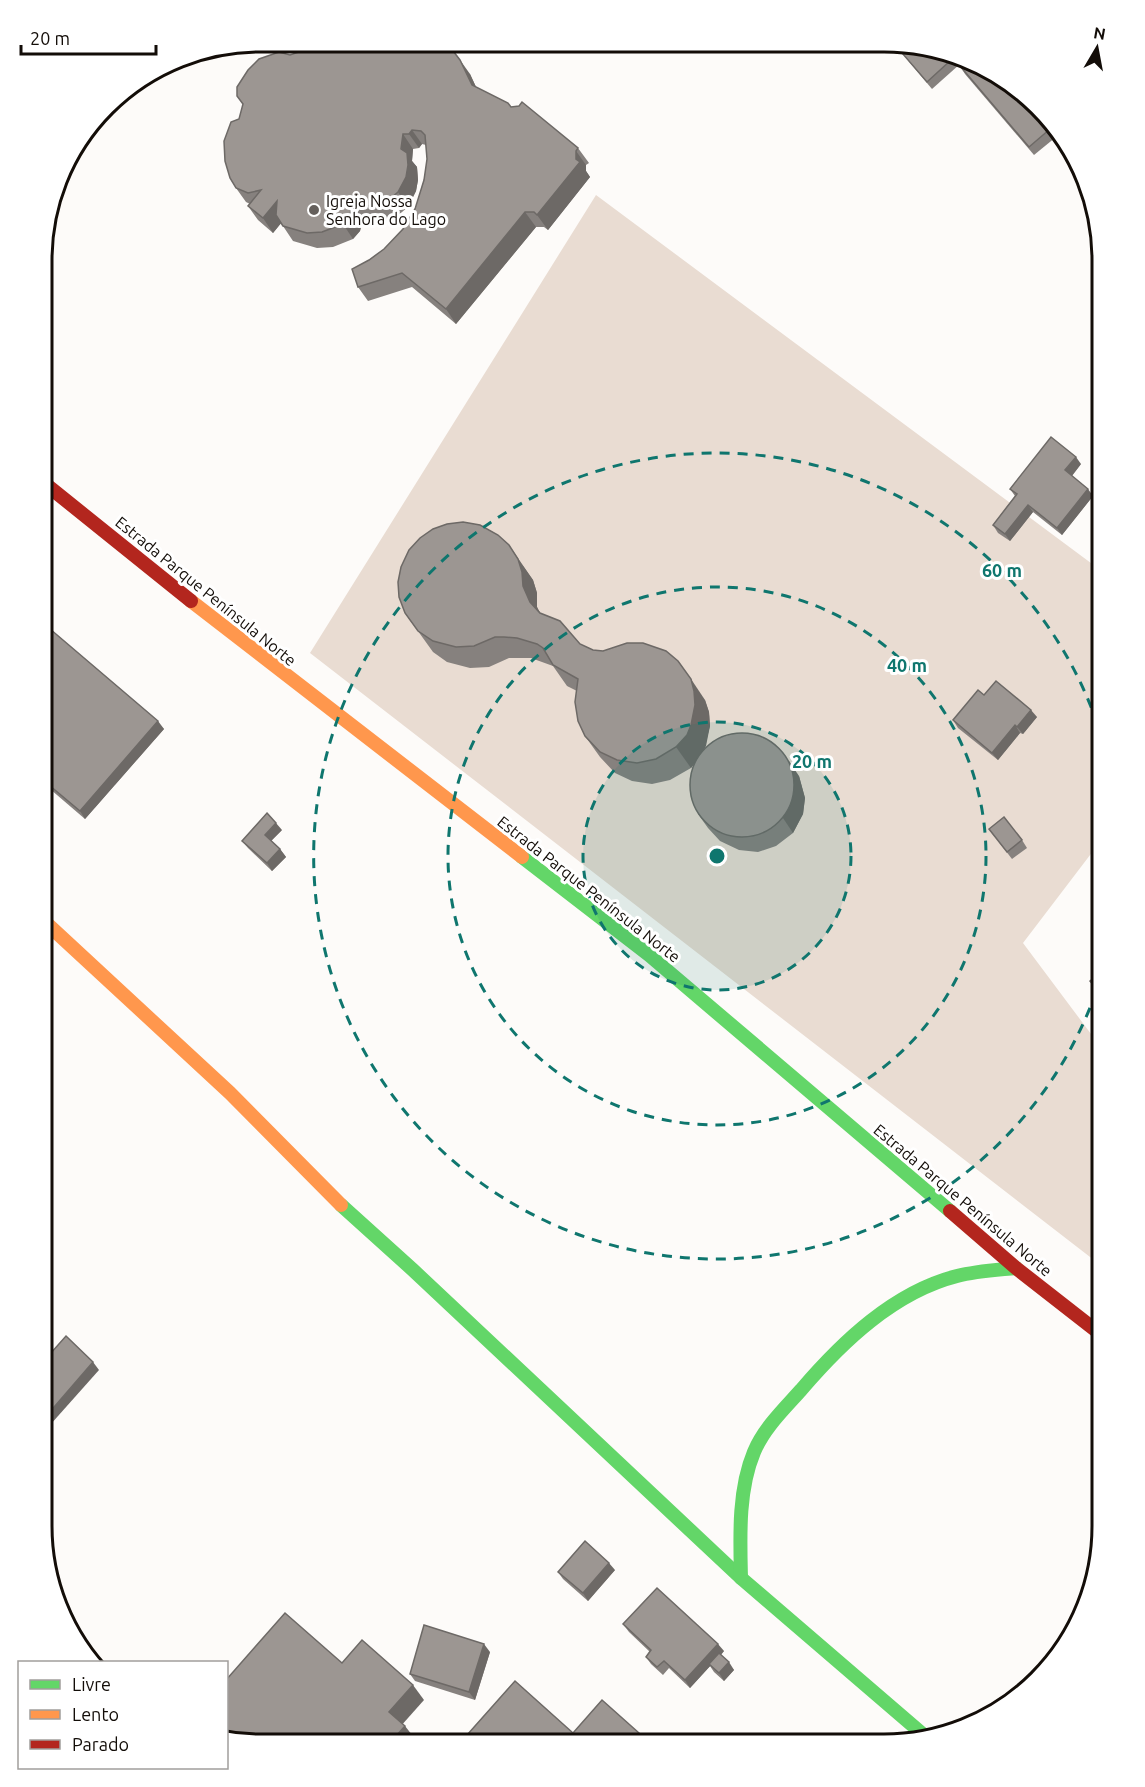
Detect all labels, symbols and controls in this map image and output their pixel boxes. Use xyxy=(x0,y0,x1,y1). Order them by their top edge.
scale bar xyxy=(21,18,156,56)
north arrow xyxy=(1067,18,1127,78)
text: N xyxy=(1092,23,1107,43)
text: 20 m xyxy=(30,28,70,48)
place label: Igreja Nossa Senhora do Lago xyxy=(326,192,446,228)
marker: Igreja Nossa Senhora do Lago xyxy=(307,203,321,217)
street label: Estrada Parque Península Norte xyxy=(112,513,300,669)
text: 60 m xyxy=(982,560,1022,580)
text: 40 m xyxy=(887,655,927,675)
text: 20 m xyxy=(792,751,832,771)
street label: Estrada Parque Península Norte xyxy=(494,812,684,966)
centre of rings xyxy=(707,846,727,866)
street label: Estrada Parque Península Norte xyxy=(870,1120,1056,1280)
legend xyxy=(18,1661,228,1769)
text: Livre xyxy=(72,1674,111,1694)
text: Lento xyxy=(72,1704,119,1724)
text: Parado xyxy=(72,1734,129,1754)

